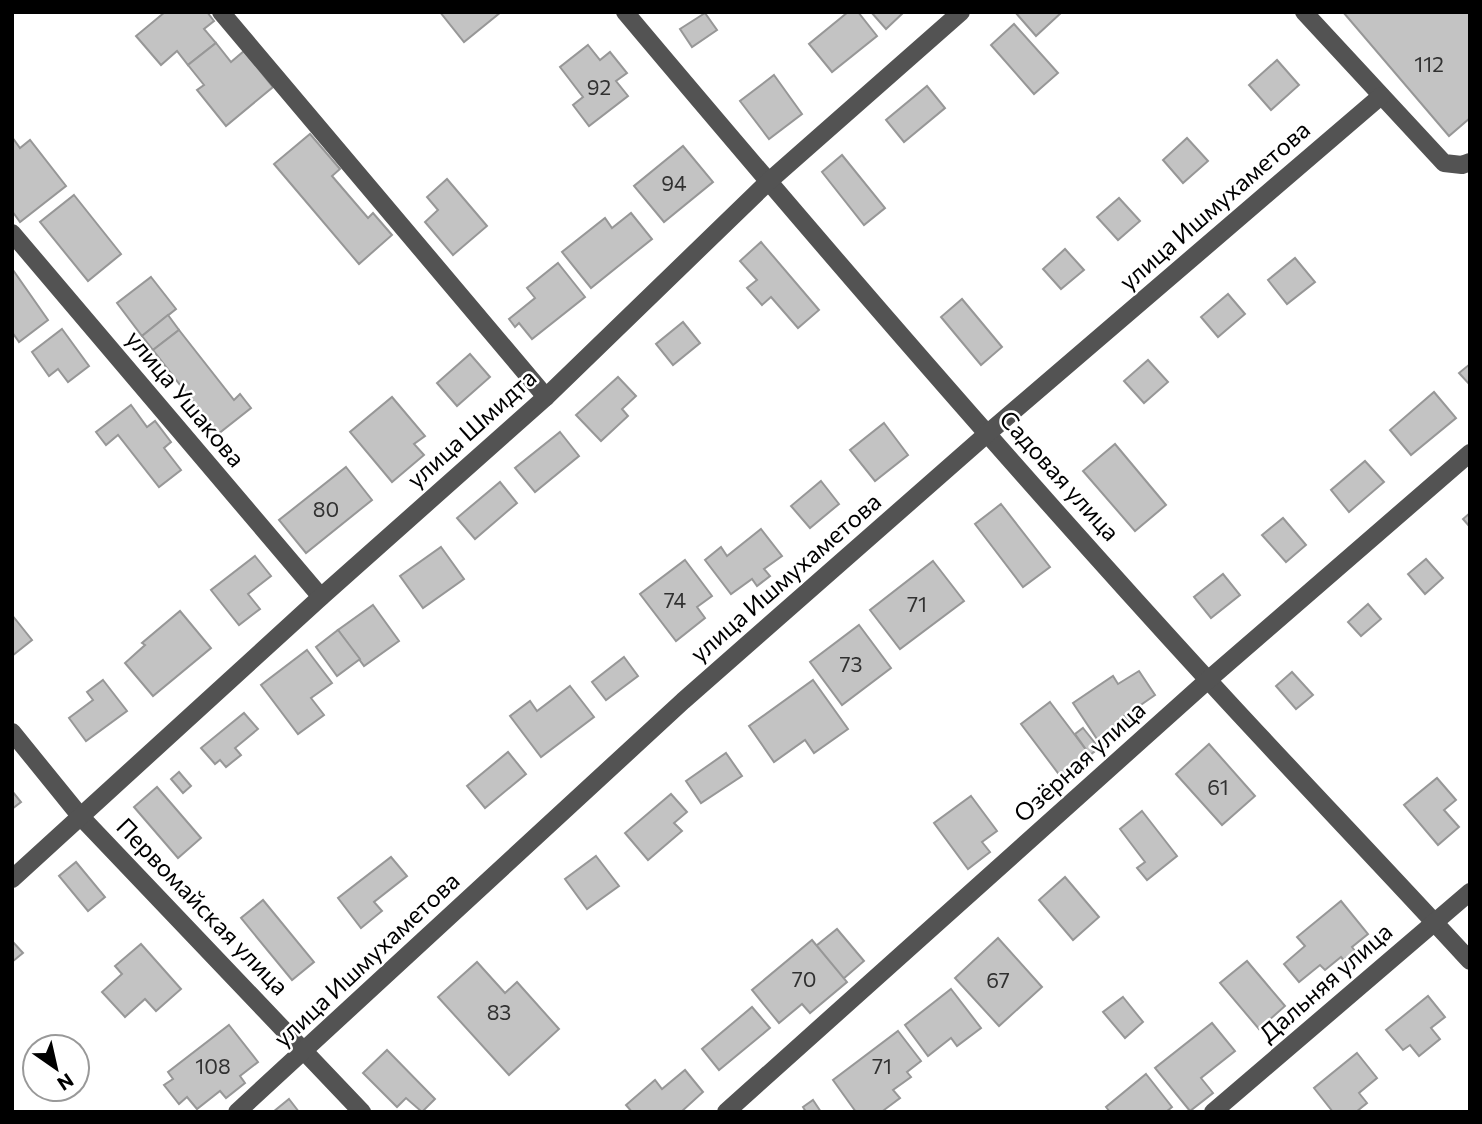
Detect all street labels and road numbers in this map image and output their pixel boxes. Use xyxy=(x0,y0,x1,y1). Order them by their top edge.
street label: улица Ишмухаметова xyxy=(1113,114,1315,296)
street label: улица Ушакова xyxy=(121,324,252,472)
street label: улица Шмидта xyxy=(400,362,542,493)
street label: Садовая улица xyxy=(994,404,1126,546)
street label: улица Ишмухаметова xyxy=(684,486,886,668)
street label: Озёрная улица xyxy=(1007,694,1151,827)
street label: Первомайская улица xyxy=(111,811,295,1001)
street label: улица Ишмухаметова xyxy=(267,865,465,1052)
street label: Дальняя улица xyxy=(1253,916,1397,1047)

